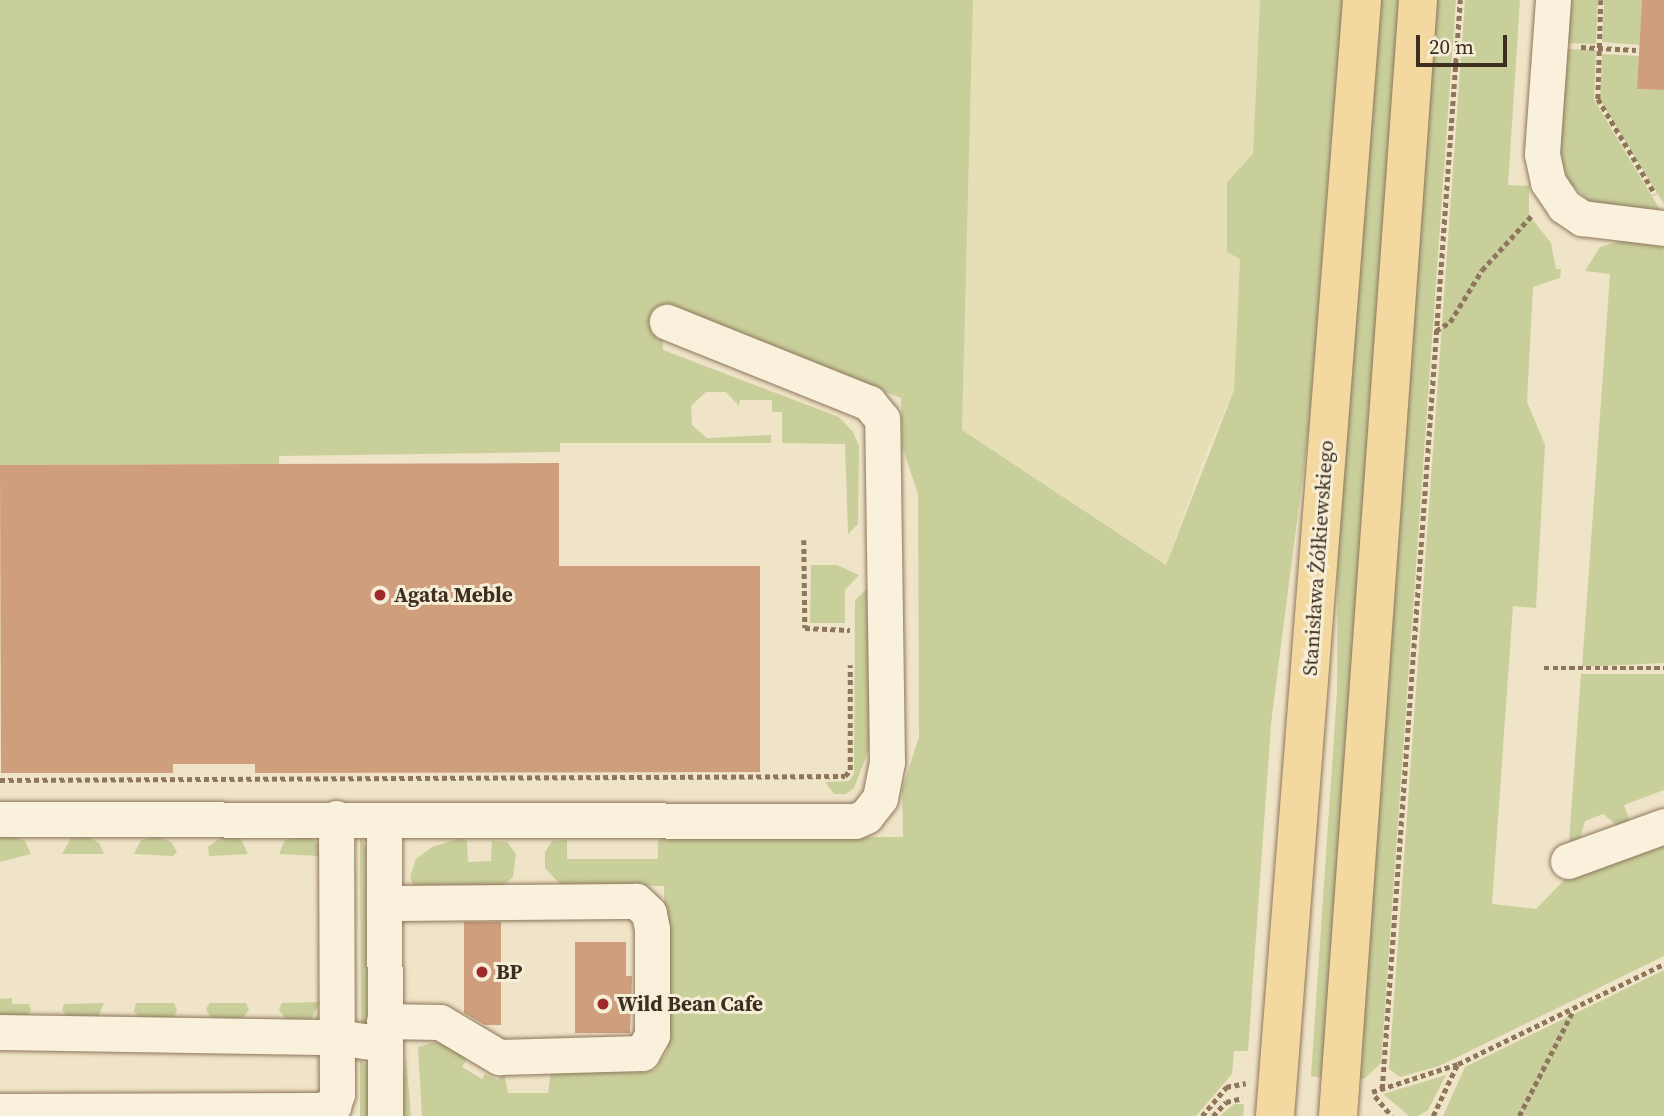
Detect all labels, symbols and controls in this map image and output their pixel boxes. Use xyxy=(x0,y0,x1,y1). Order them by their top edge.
scale bar xyxy=(1419,21,1510,65)
text: 20 m xyxy=(1429,32,1474,61)
street label: Stanisława Żółkiewskiego xyxy=(1297,439,1339,677)
place label: Agata Meble xyxy=(394,582,513,608)
marker: Agata Meble xyxy=(372,587,388,603)
place label: BP xyxy=(496,959,522,985)
marker: BP xyxy=(474,964,490,980)
place label: Wild Bean Cafe xyxy=(617,991,763,1017)
marker: Wild Bean Cafe xyxy=(595,996,611,1012)

